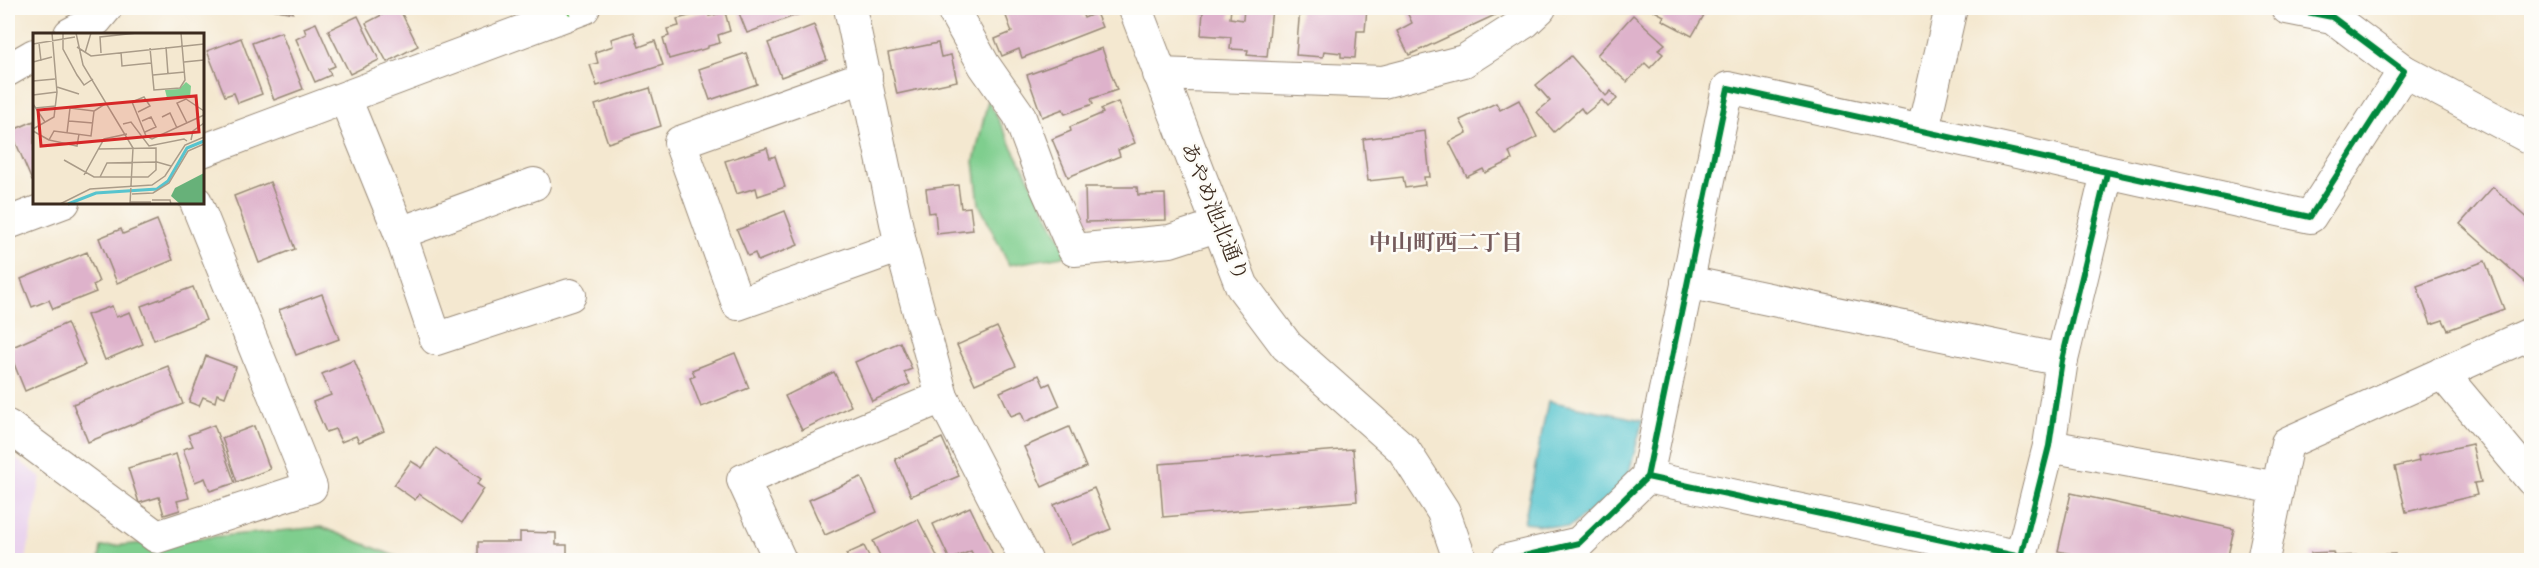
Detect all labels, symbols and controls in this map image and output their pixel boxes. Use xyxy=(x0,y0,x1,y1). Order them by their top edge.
inset map xyxy=(33,33,204,204)
street label: あやめ池北通り xyxy=(1174,139,1254,285)
district label: 中山町西二丁目 xyxy=(1369,230,1523,257)

